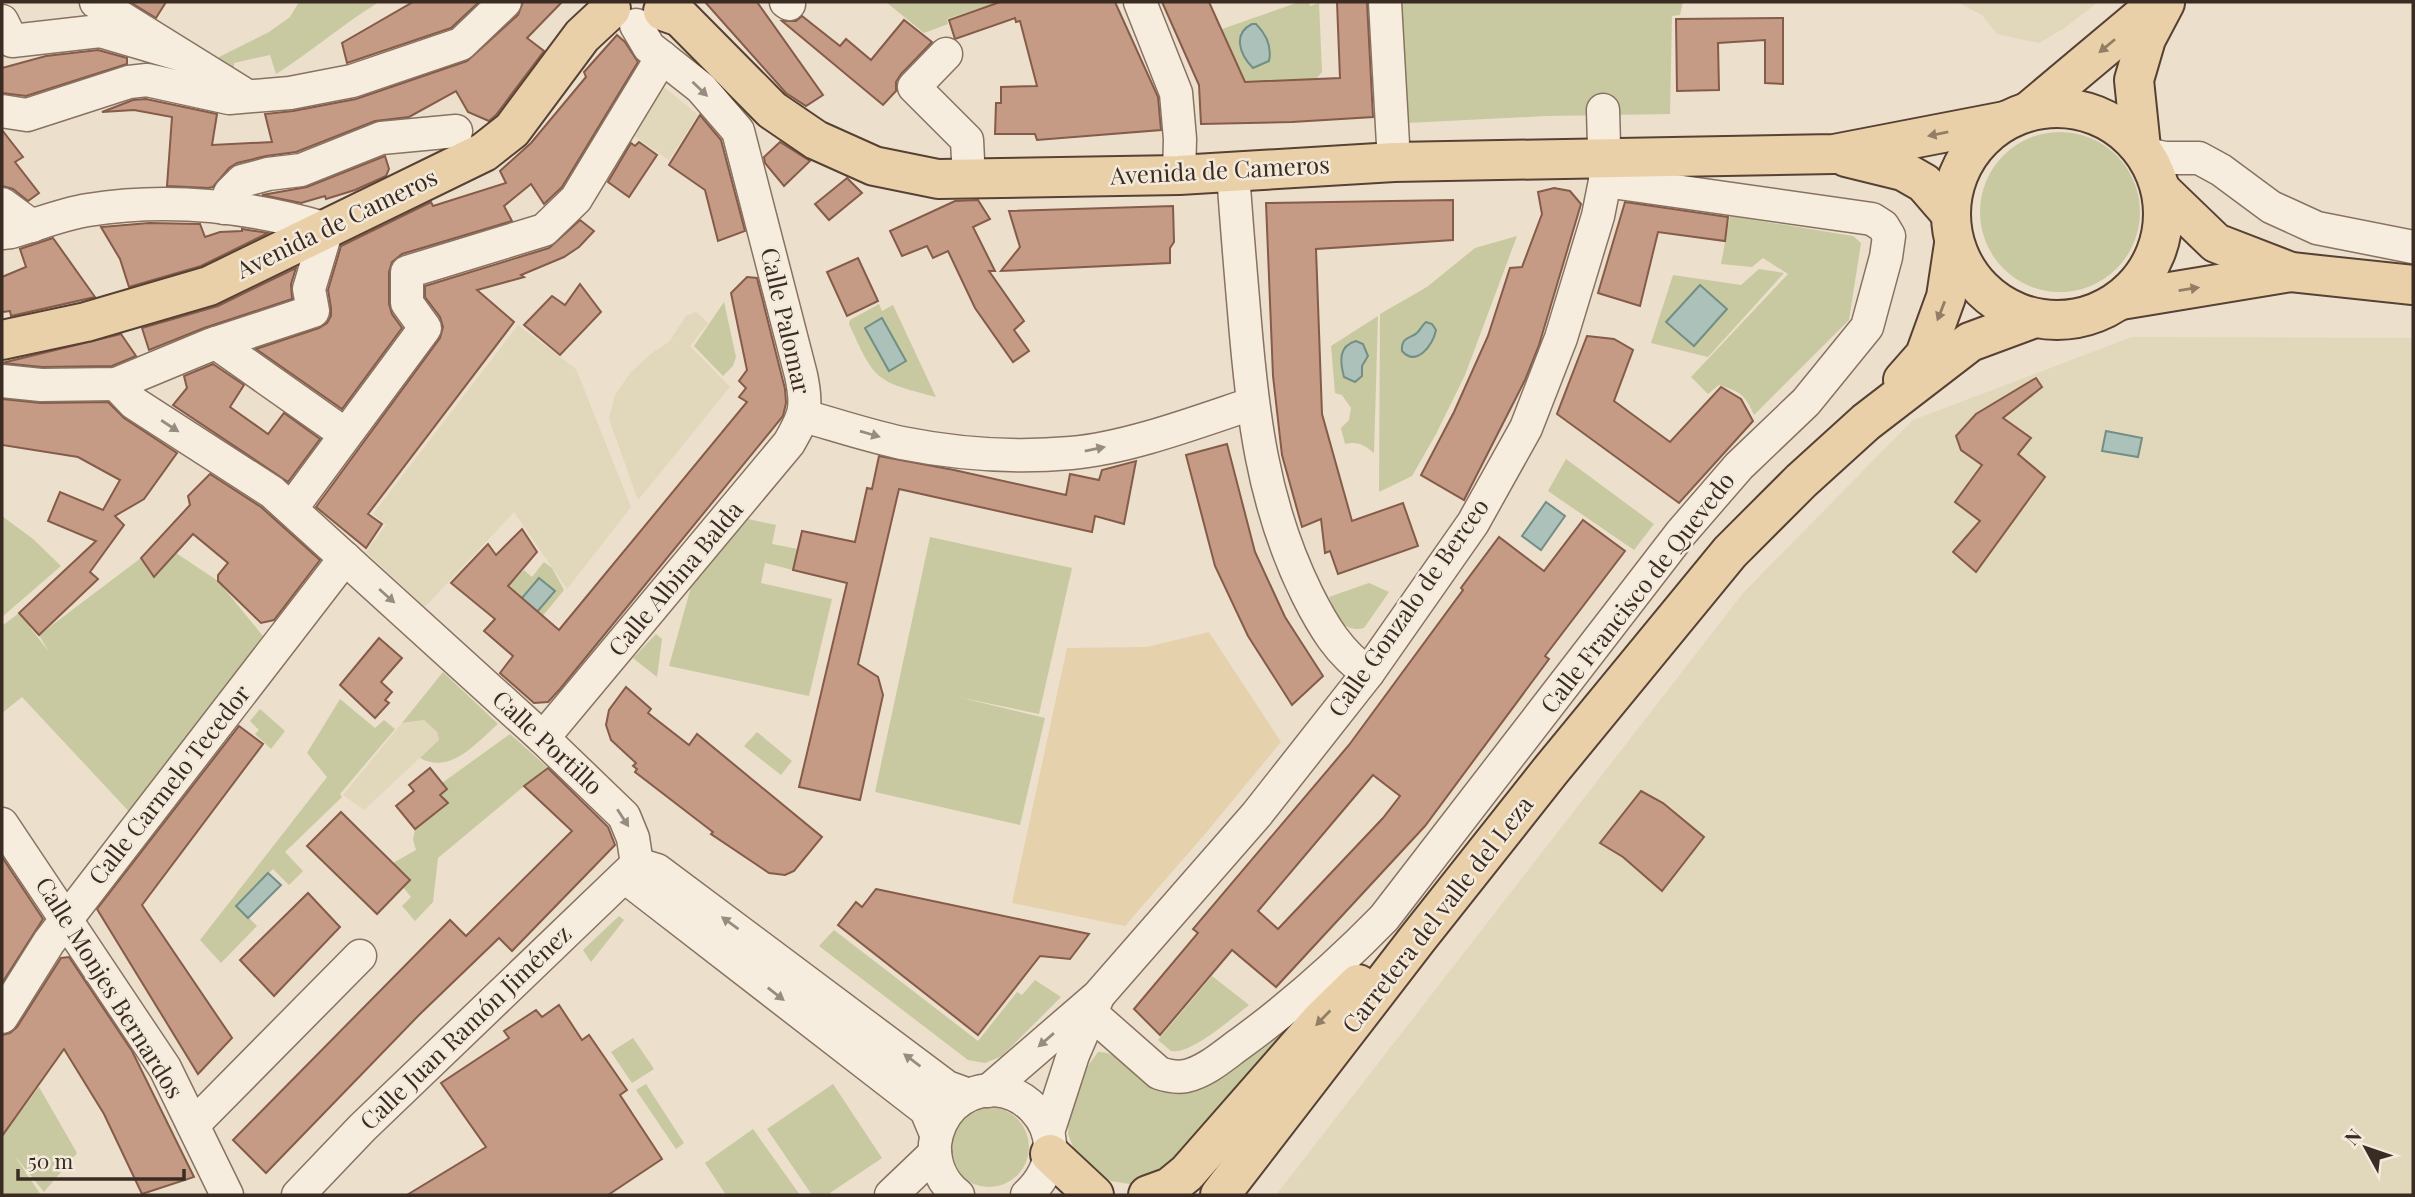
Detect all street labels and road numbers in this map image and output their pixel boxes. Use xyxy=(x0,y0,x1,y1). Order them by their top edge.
street label: Avenida de Cameros xyxy=(1108,147,1330,191)
street label: Avenida de Cameros xyxy=(229,160,442,285)
street label: Calle Palomar xyxy=(755,244,819,397)
street label: Calle Francisco de Quevedo xyxy=(1532,465,1741,719)
street label: Calle Gonzalo de Berceo xyxy=(1320,491,1495,722)
street label: Calle Albina Balda xyxy=(600,493,749,662)
street label: Calle Carmelo Tecedor xyxy=(80,677,257,890)
street label: Calle Portillo xyxy=(486,682,610,801)
street label: Carretera del valle del Leza xyxy=(1334,789,1539,1039)
street label: Calle Monjes Bernardos xyxy=(29,870,192,1104)
street label: Calle Juan Ramón Jiménez xyxy=(352,917,577,1136)

